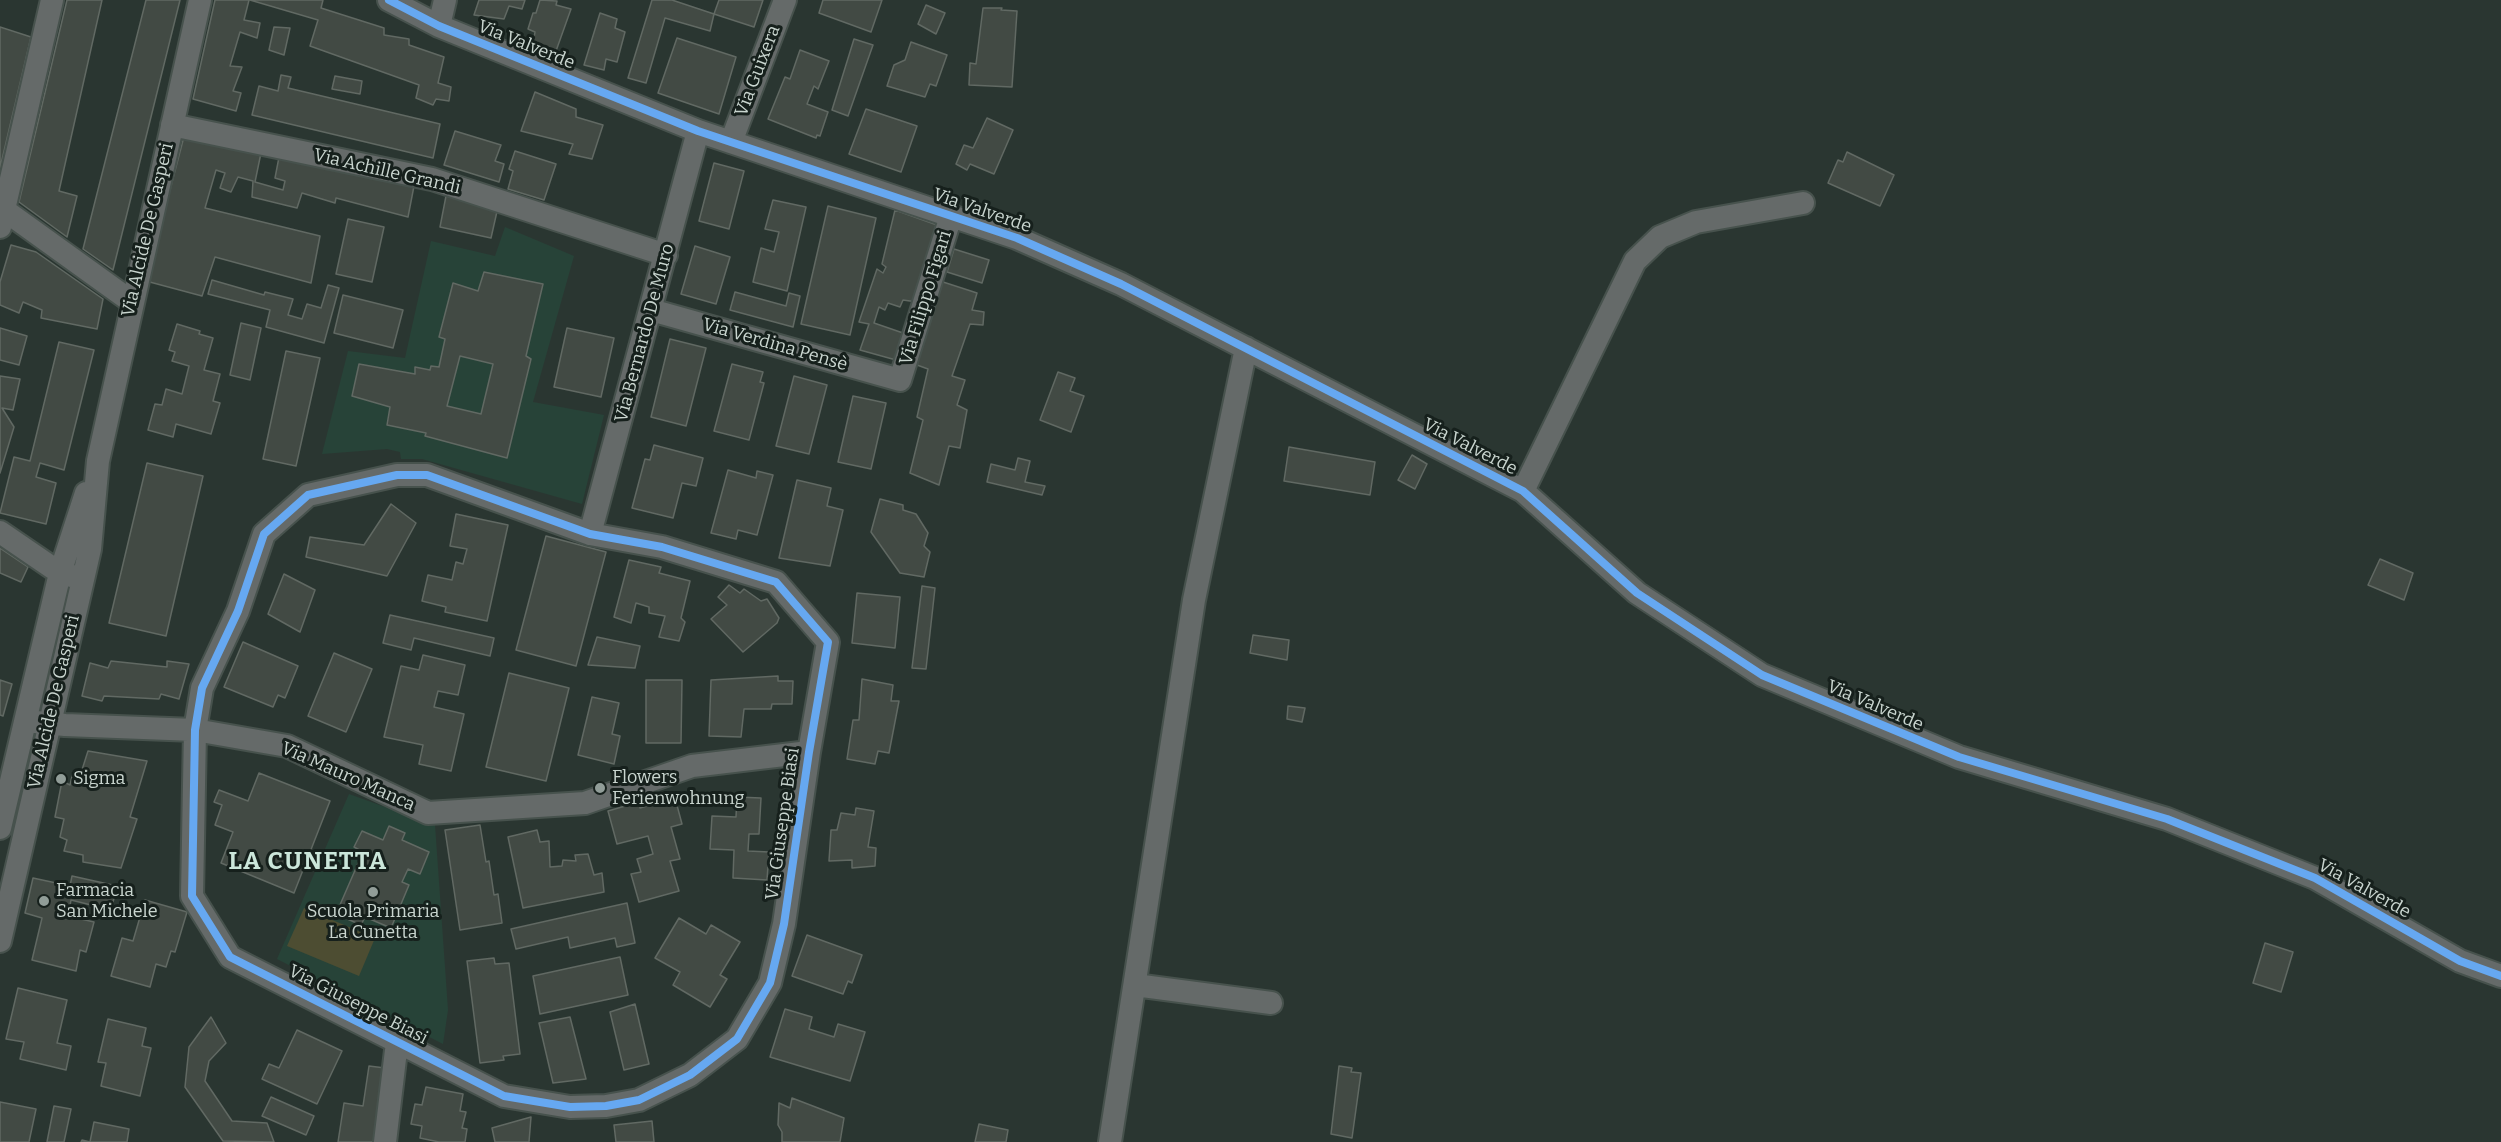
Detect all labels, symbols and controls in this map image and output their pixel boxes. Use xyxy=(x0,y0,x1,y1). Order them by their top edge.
street label: Via Valverde xyxy=(474,16,578,74)
street label: Via Guixera xyxy=(731,22,785,120)
street label: Via Alcide De Gasperi xyxy=(117,141,179,319)
street label: Via Achille Grandi xyxy=(312,145,462,199)
street label: Via Valverde xyxy=(930,184,1034,238)
street label: Via Filippo Figari xyxy=(895,228,957,368)
street label: Via Bernardo De Muro xyxy=(611,241,679,425)
street label: Via Verdina Pensè xyxy=(700,314,850,376)
street label: Via Valverde xyxy=(1419,414,1521,480)
street label: Via Alcide De Gasperi xyxy=(23,613,85,791)
street label: Via Valverde xyxy=(1823,676,1927,736)
street label: Via Mauro Manca xyxy=(278,738,418,816)
street label: Via Giuseppe Biasi xyxy=(762,746,804,902)
place label: Flowers Ferienwohnung xyxy=(612,767,745,810)
place label: Sigma xyxy=(73,768,125,790)
marker: Sigma xyxy=(54,772,68,786)
marker: Flowers Ferienwohnung xyxy=(593,781,607,795)
district label: LA CUNETTA xyxy=(228,848,388,876)
street label: Via Valverde xyxy=(2314,855,2414,923)
place label: Farmacia San Michele xyxy=(56,880,158,922)
marker: Scuola Primaria La Cunetta xyxy=(366,885,380,899)
marker: Farmacia San Michele xyxy=(37,894,51,908)
place label: Scuola Primaria La Cunetta xyxy=(307,901,439,944)
street label: Via Giuseppe Biasi xyxy=(285,961,431,1049)

